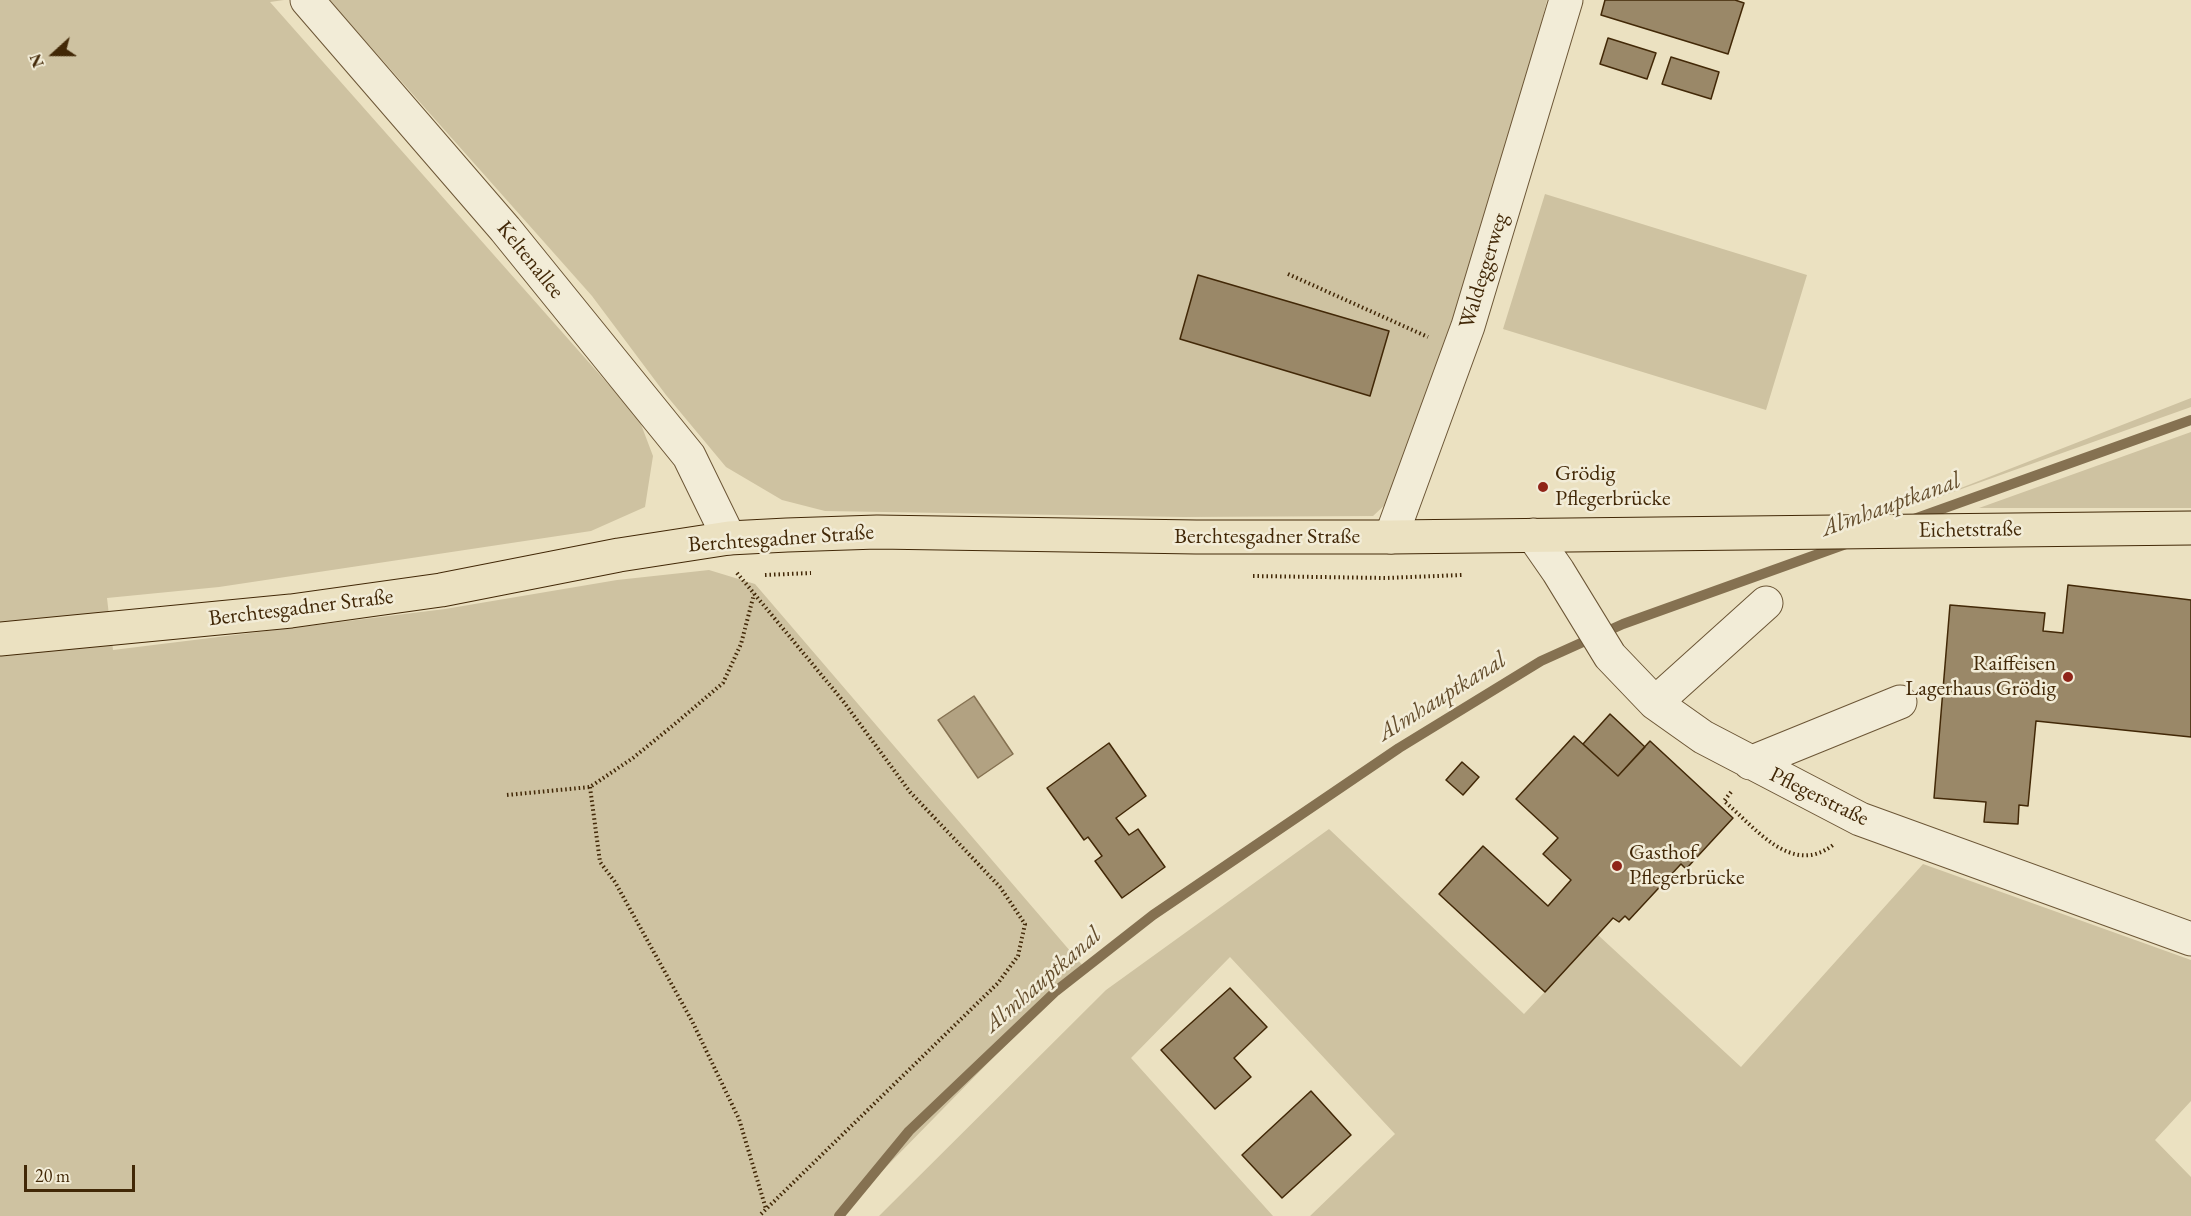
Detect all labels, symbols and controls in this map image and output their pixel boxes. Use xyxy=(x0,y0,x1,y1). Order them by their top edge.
north arrow xyxy=(24,24,84,84)
text: N xyxy=(25,51,49,70)
street label: Waldeggerweg xyxy=(1454,210,1514,332)
street label: Keltenallee xyxy=(491,216,569,304)
place label: Grödig Pflegerbrücke xyxy=(1555,461,1670,512)
water label: Almhauptkanal xyxy=(1817,466,1965,544)
marker: Grödig Pflegerbrücke xyxy=(1536,480,1550,494)
street label: Eichetstraße xyxy=(1918,516,2022,544)
street label: Berchtesgadner Straße xyxy=(687,519,875,559)
street label: Berchtesgadner Straße xyxy=(1174,524,1360,550)
street label: Berchtesgadner Straße xyxy=(207,584,395,632)
water label: Almhauptkanal xyxy=(1372,646,1512,748)
place label: Raiffeisen Lagerhaus Grödig xyxy=(1905,651,2056,702)
marker: Raiffeisen Lagerhaus Grödig xyxy=(2061,670,2075,684)
street label: Pflegerstraße xyxy=(1765,762,1873,832)
place label: Gasthof Pflegerbrücke xyxy=(1629,840,1744,891)
marker: Gasthof Pflegerbrücke xyxy=(1610,859,1624,873)
water label: Almhauptkanal xyxy=(978,921,1108,1039)
scale bar xyxy=(27,1153,138,1191)
text: 20 m xyxy=(35,1164,70,1187)

